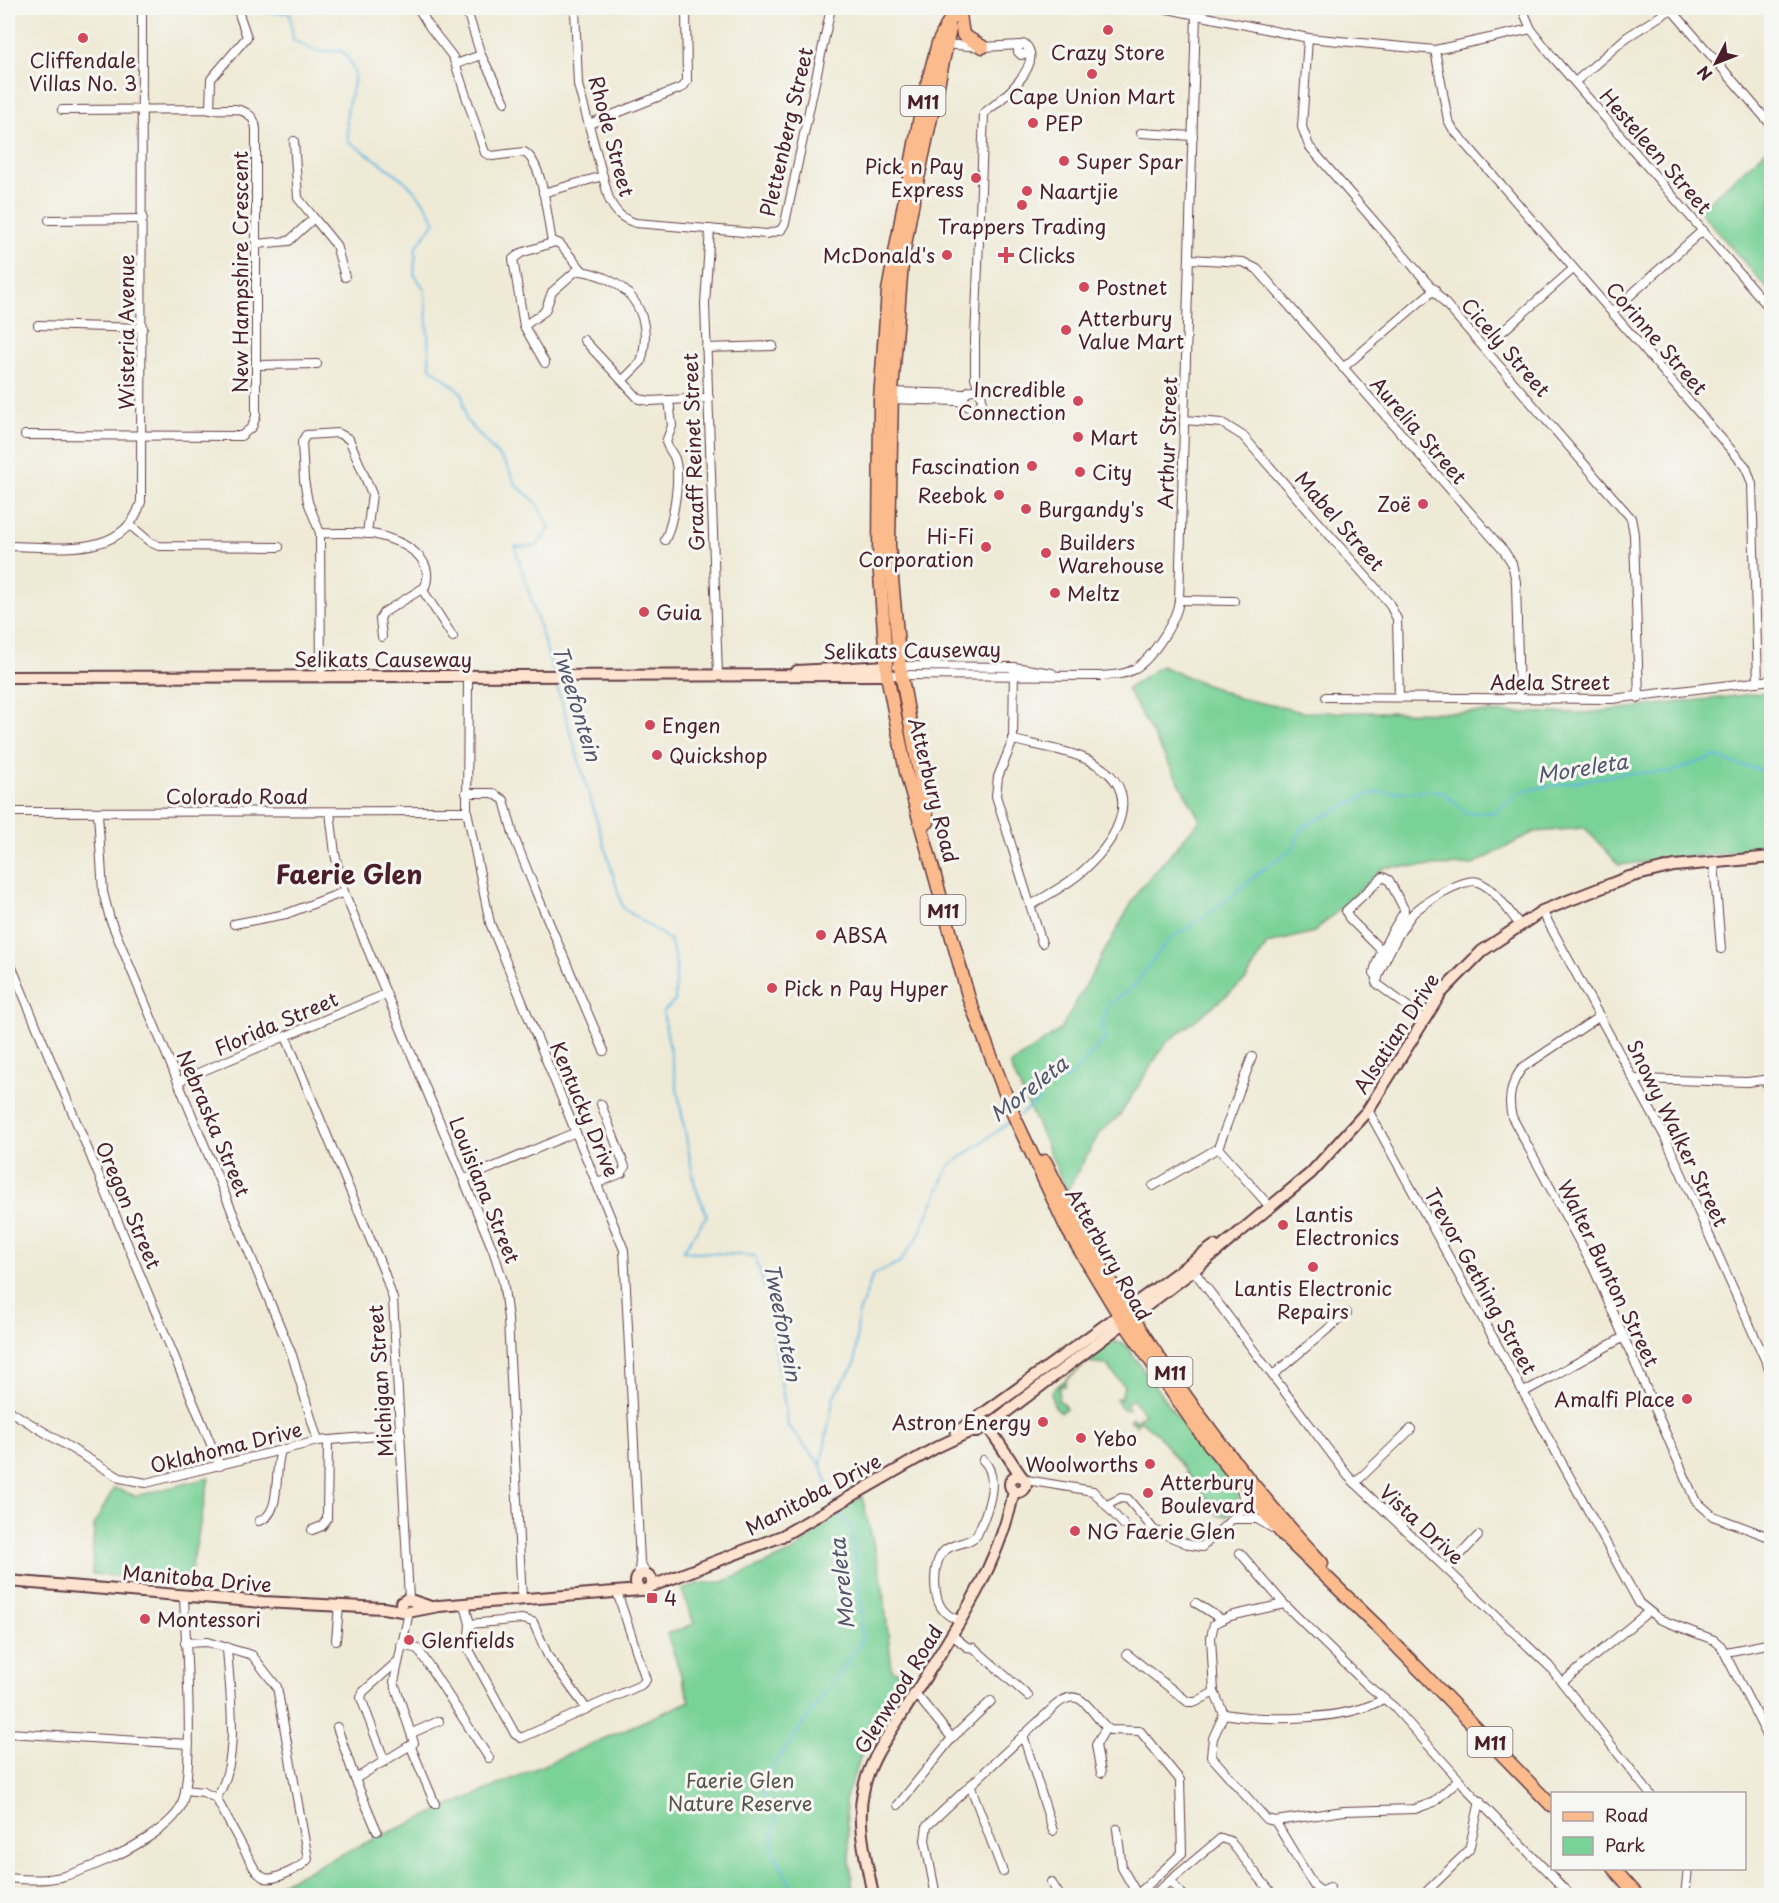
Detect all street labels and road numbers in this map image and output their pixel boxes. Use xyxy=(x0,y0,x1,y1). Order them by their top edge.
street label: Plettenberg Street xyxy=(752,44,820,220)
street label: Rhode Street xyxy=(581,72,643,200)
street label: Hesteleen Street xyxy=(1593,82,1719,220)
road number: M11 xyxy=(900,86,946,116)
street label: New Hampshire Crescent xyxy=(225,151,255,393)
street label: Wisteria Avenue xyxy=(111,254,141,410)
street label: Corinne Street xyxy=(1599,275,1715,401)
street label: Cicely Street xyxy=(1454,291,1558,403)
street label: Graaff Reinet Street xyxy=(675,352,711,552)
street label: Aurelia Street xyxy=(1364,370,1474,490)
street label: Arthur Street xyxy=(1150,376,1184,510)
street label: Mabel Street xyxy=(1288,465,1392,577)
street label: Selikats Causeway xyxy=(823,633,1001,667)
street label: Selikats Causeway xyxy=(294,644,472,674)
street label: Adela Street xyxy=(1490,667,1610,697)
street label: Atterbury Road xyxy=(901,714,967,866)
street label: Colorado Road xyxy=(166,781,308,811)
road number: M11 xyxy=(920,895,966,925)
street label: Alsatian Drive xyxy=(1346,967,1446,1099)
street label: Florida Street xyxy=(209,983,343,1063)
street label: Snowy Walker Street xyxy=(1620,1034,1736,1232)
street label: Kentucky Drive xyxy=(543,1037,627,1181)
street label: Nebraska Street xyxy=(170,1045,258,1201)
street label: Louisiana Street xyxy=(442,1112,528,1268)
street label: Oregon Street xyxy=(89,1136,169,1274)
street label: Walter Bunton Street xyxy=(1551,1174,1667,1372)
street label: Atterbury Road xyxy=(1059,1182,1159,1326)
street label: Trevor Gething Street xyxy=(1417,1182,1545,1380)
street label: Michigan Street xyxy=(360,1304,400,1458)
road number: M11 xyxy=(1148,1357,1192,1387)
street label: Oklahoma Drive xyxy=(147,1414,305,1480)
street label: Manitoba Drive xyxy=(740,1446,886,1542)
street label: Vista Drive xyxy=(1373,1477,1471,1571)
street label: Manitoba Drive xyxy=(121,1557,273,1599)
street label: Glenwood Road xyxy=(846,1619,950,1759)
road number: M11 xyxy=(1468,1727,1512,1757)

